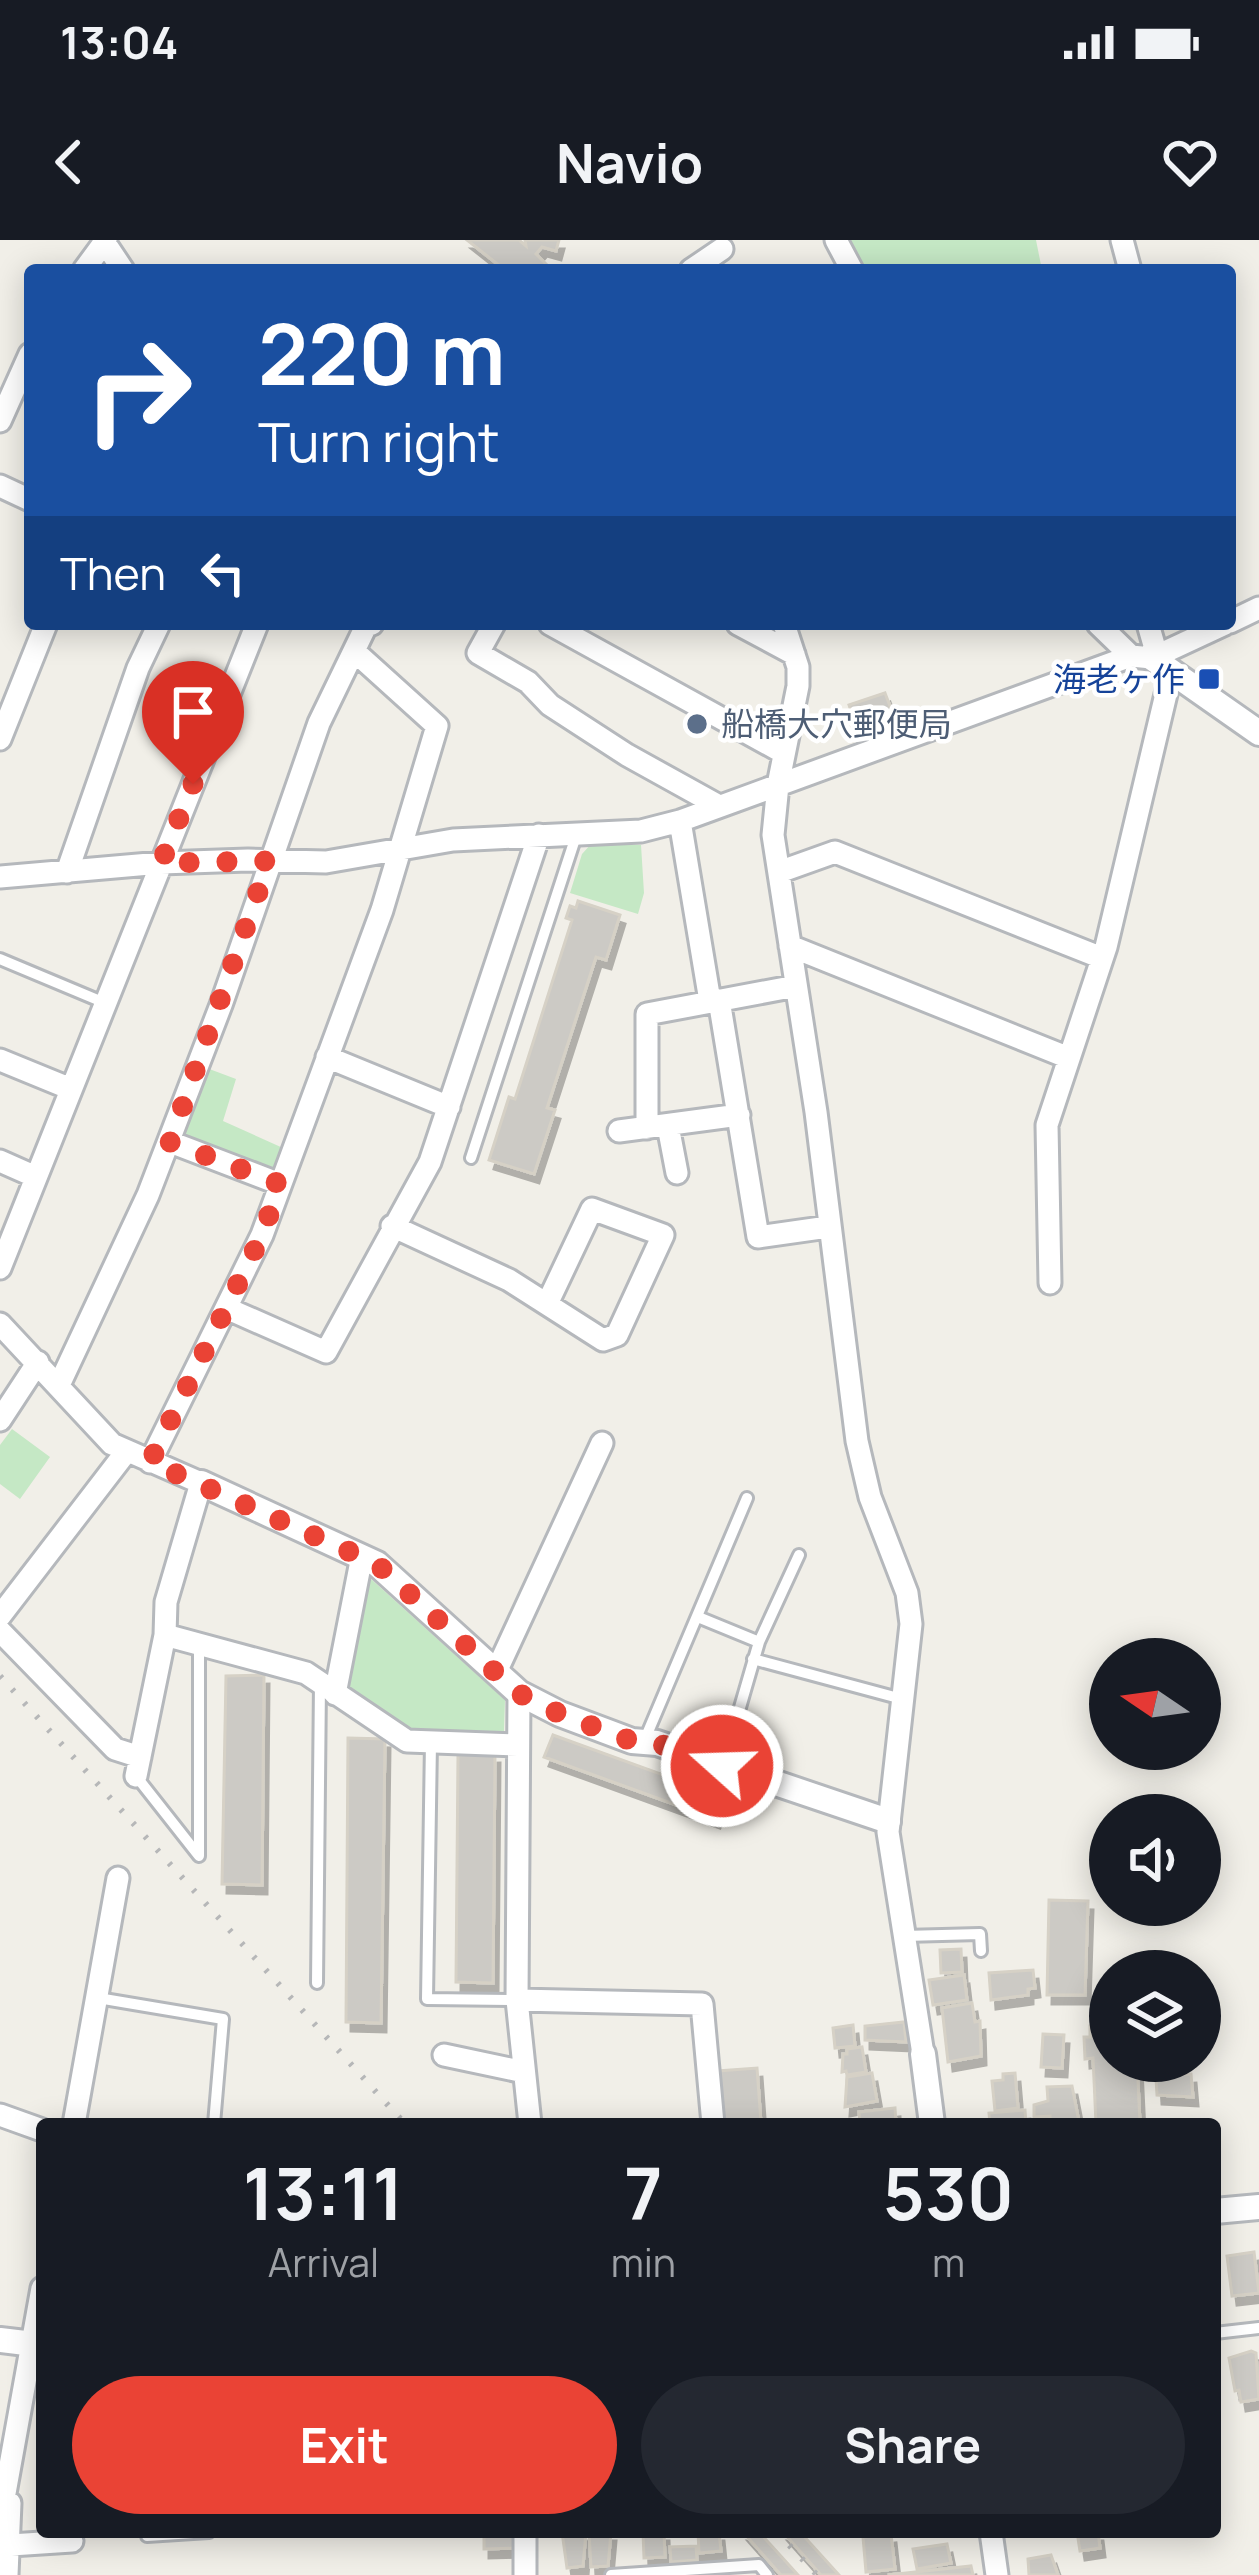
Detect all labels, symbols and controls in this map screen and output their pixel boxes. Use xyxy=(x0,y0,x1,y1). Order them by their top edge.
text: 13:04 xyxy=(60,11,178,73)
text: Navio xyxy=(556,125,703,199)
icon: back xyxy=(36,129,102,195)
icon: heart xyxy=(1157,129,1223,195)
text: 220 m xyxy=(258,295,506,410)
icon: right xyxy=(60,312,216,468)
text: Turn right xyxy=(258,404,500,478)
icon: left xyxy=(190,540,256,606)
text: Then xyxy=(60,542,166,604)
place label: 海老ヶ作 xyxy=(1053,656,1185,701)
pin xyxy=(142,661,244,784)
marker: 海老ヶ作 xyxy=(1196,666,1222,692)
icon: arrive xyxy=(160,679,226,745)
place label: 船橋大穴郵便局 xyxy=(721,701,952,746)
marker: 船橋大穴郵便局 xyxy=(684,711,710,737)
north arrow xyxy=(1089,1638,1221,1770)
map controls xyxy=(1089,1638,1221,2082)
position arrow xyxy=(659,1703,785,1829)
button: sound xyxy=(1089,1794,1221,1926)
button: layers xyxy=(1089,1950,1221,2082)
text: 13:11 xyxy=(243,2143,404,2242)
text: 7 xyxy=(624,2143,663,2242)
text: 530 xyxy=(883,2143,1014,2242)
text: Arrival xyxy=(268,2235,379,2289)
text: min xyxy=(611,2235,676,2289)
text: m xyxy=(932,2235,965,2289)
button: Exit xyxy=(72,2376,617,2514)
button: Share xyxy=(641,2376,1185,2514)

